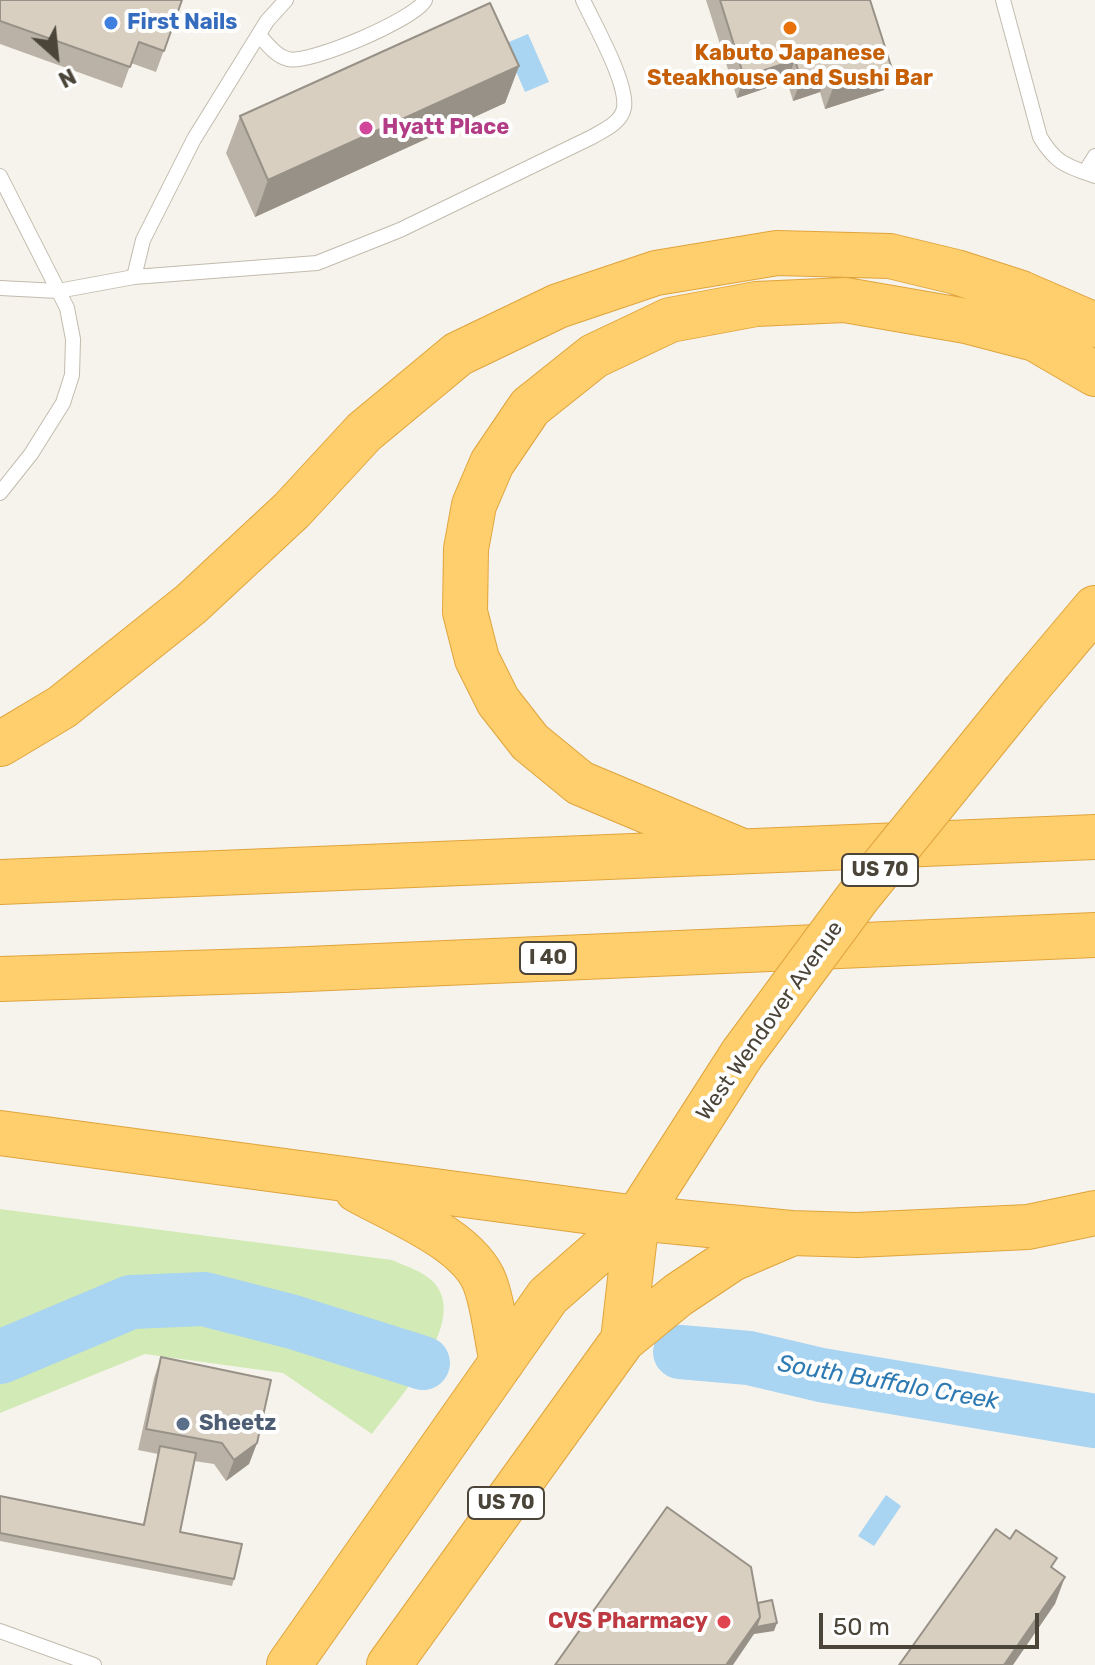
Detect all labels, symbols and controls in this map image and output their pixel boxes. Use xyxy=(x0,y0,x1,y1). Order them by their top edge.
place label: First Nails xyxy=(127,10,237,36)
marker: First Nails xyxy=(102,14,120,32)
north arrow xyxy=(16,16,96,96)
marker: Kabuto Japanese Steakhouse and Sushi Bar xyxy=(781,19,799,37)
place label: Kabuto Japanese Steakhouse and Sushi Bar xyxy=(647,41,933,92)
text: N xyxy=(54,62,80,93)
place label: Hyatt Place xyxy=(382,115,509,141)
marker: Hyatt Place xyxy=(357,119,375,137)
road number: US 70 xyxy=(842,854,918,886)
street label: West Wendover Avenue xyxy=(691,916,849,1126)
road number: I 40 xyxy=(520,942,576,974)
water label: South Buffalo Creek xyxy=(775,1349,1001,1417)
place label: Sheetz xyxy=(199,1411,276,1437)
marker: Sheetz xyxy=(174,1415,192,1433)
road number: US 70 xyxy=(468,1487,544,1519)
scale bar xyxy=(823,1597,1043,1647)
place label: CVS Pharmacy xyxy=(548,1609,708,1635)
marker: CVS Pharmacy xyxy=(715,1613,733,1631)
text: 50 m xyxy=(833,1613,890,1641)

